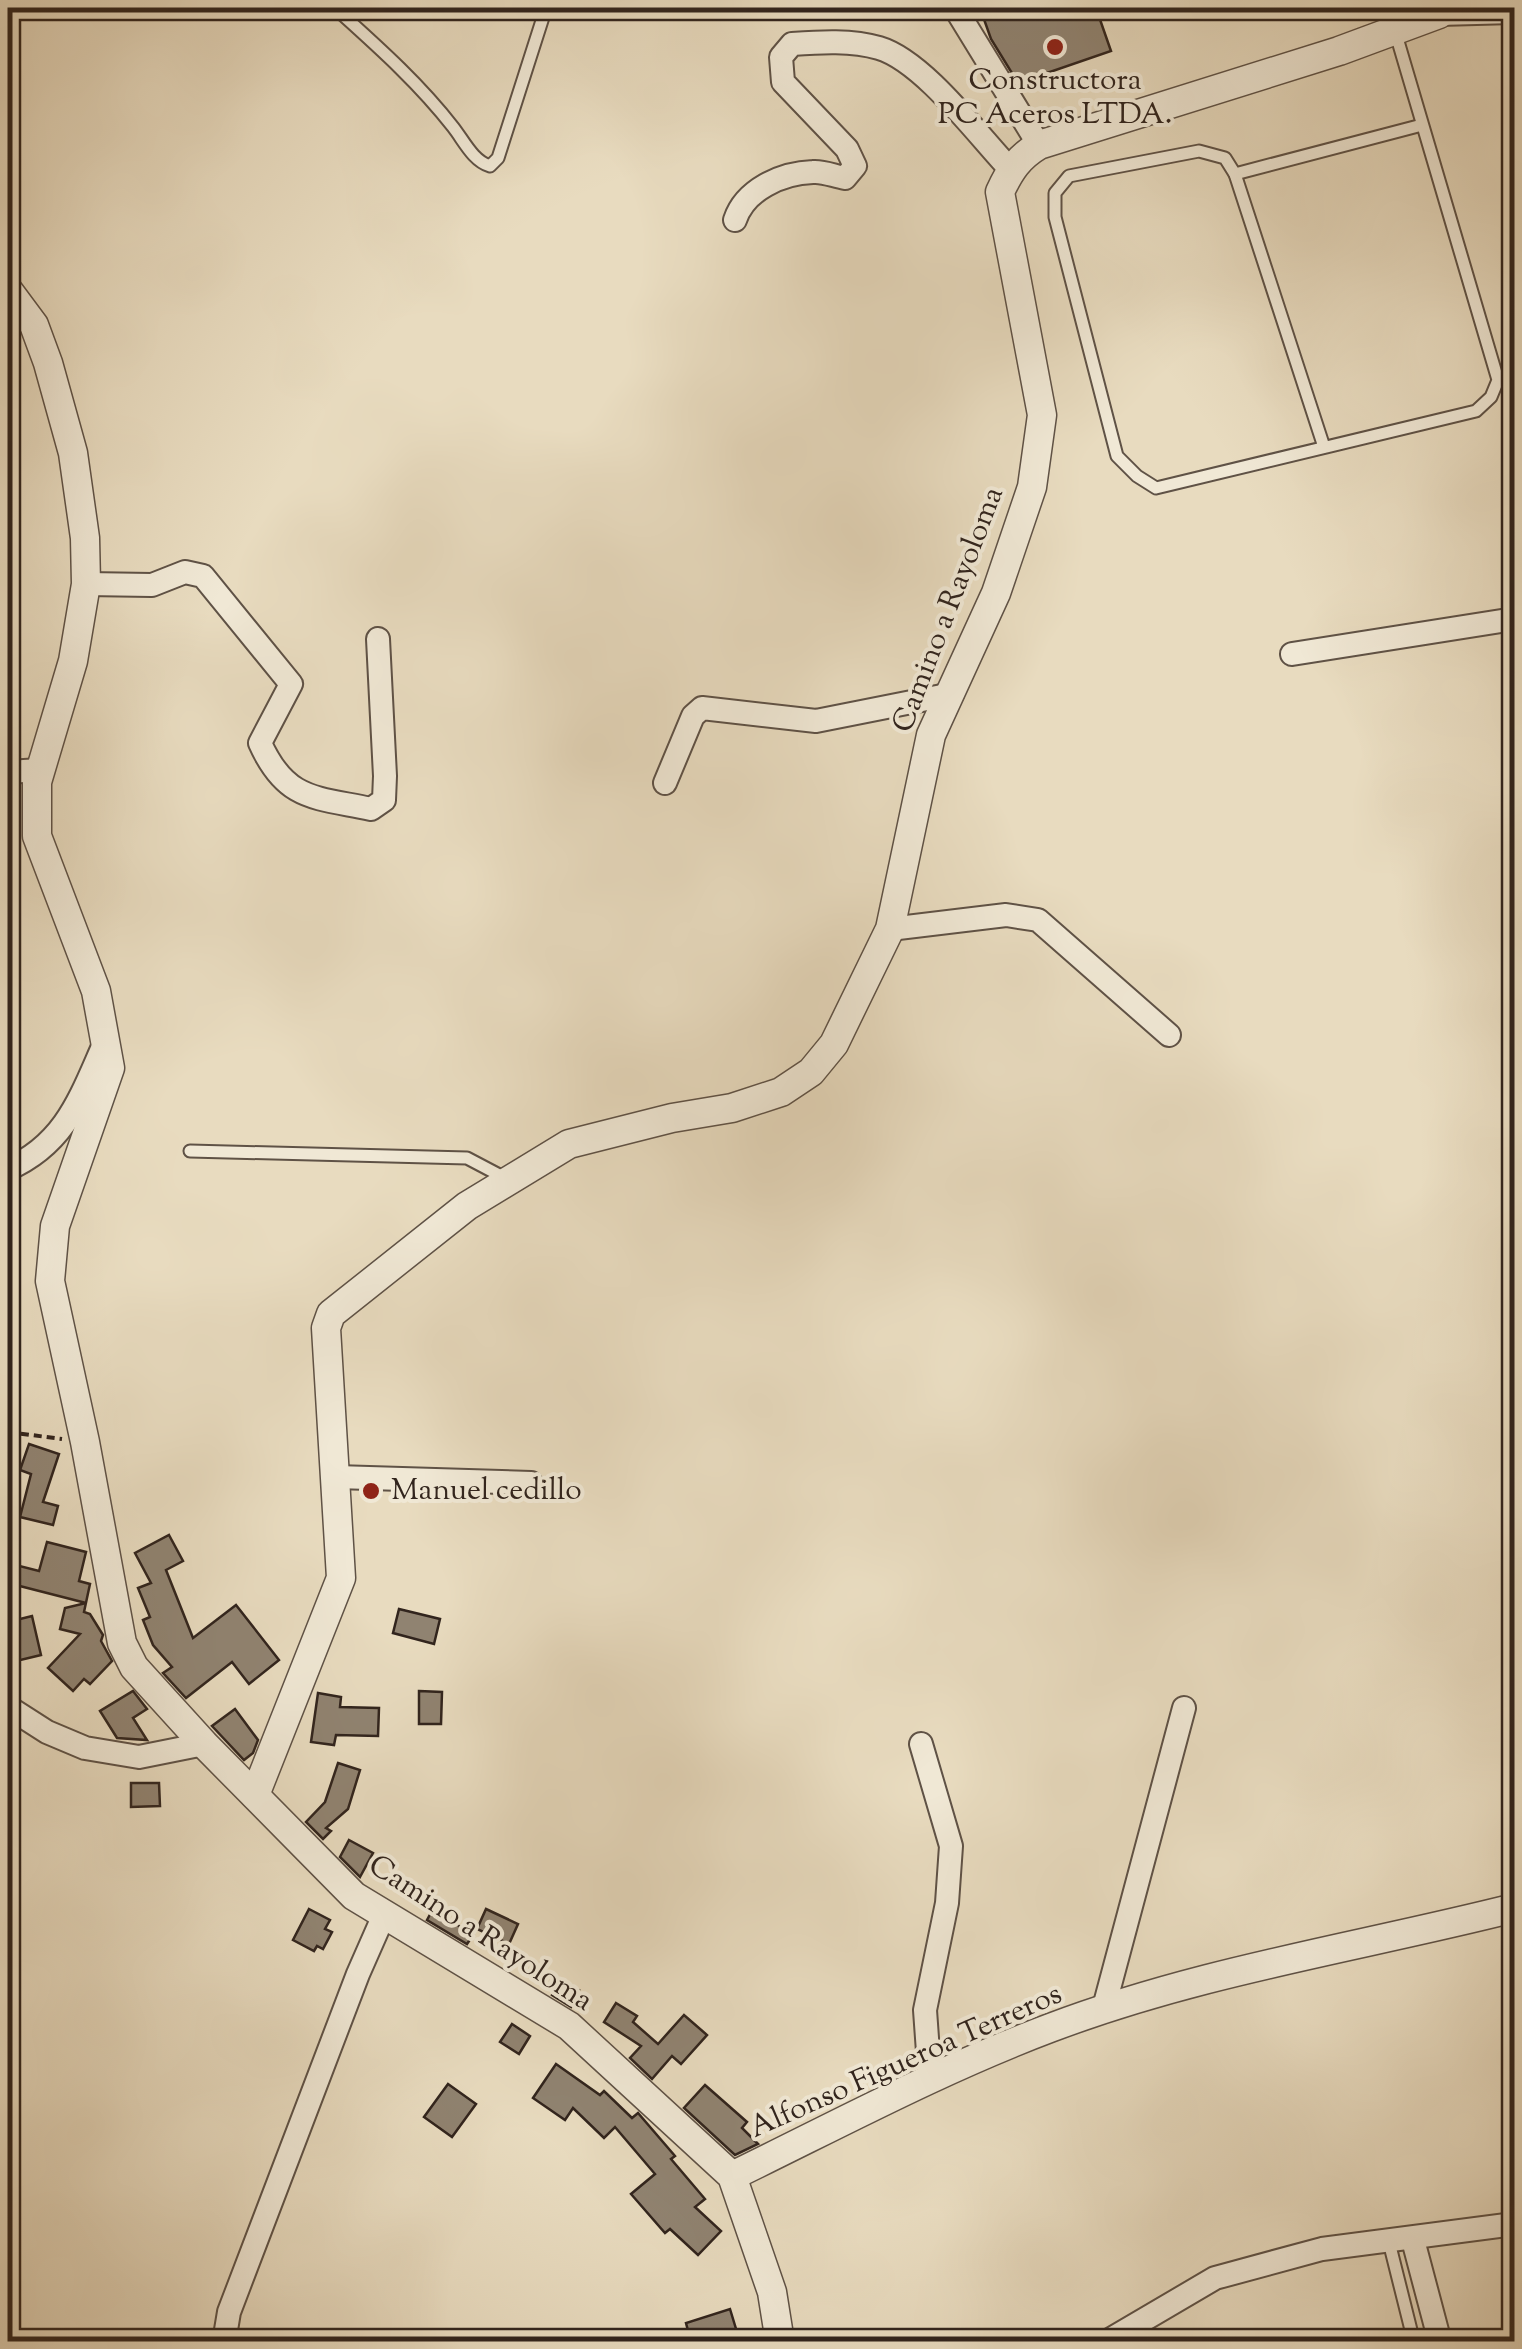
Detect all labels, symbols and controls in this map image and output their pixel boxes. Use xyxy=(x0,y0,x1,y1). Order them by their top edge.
marker: Constructora PC Aceros LTDA. xyxy=(1044,36,1066,58)
place label: Constructora PC Aceros LTDA. xyxy=(938,60,1172,137)
street label: Camino a Rayoloma xyxy=(882,481,1016,739)
place label: Manuel cedillo xyxy=(391,1470,582,1513)
marker: Manuel cedillo xyxy=(360,1480,382,1502)
street label: Camino a Rayoloma xyxy=(359,1845,601,2023)
street label: Alfonso Figueroa Terreros xyxy=(743,1974,1069,2150)

